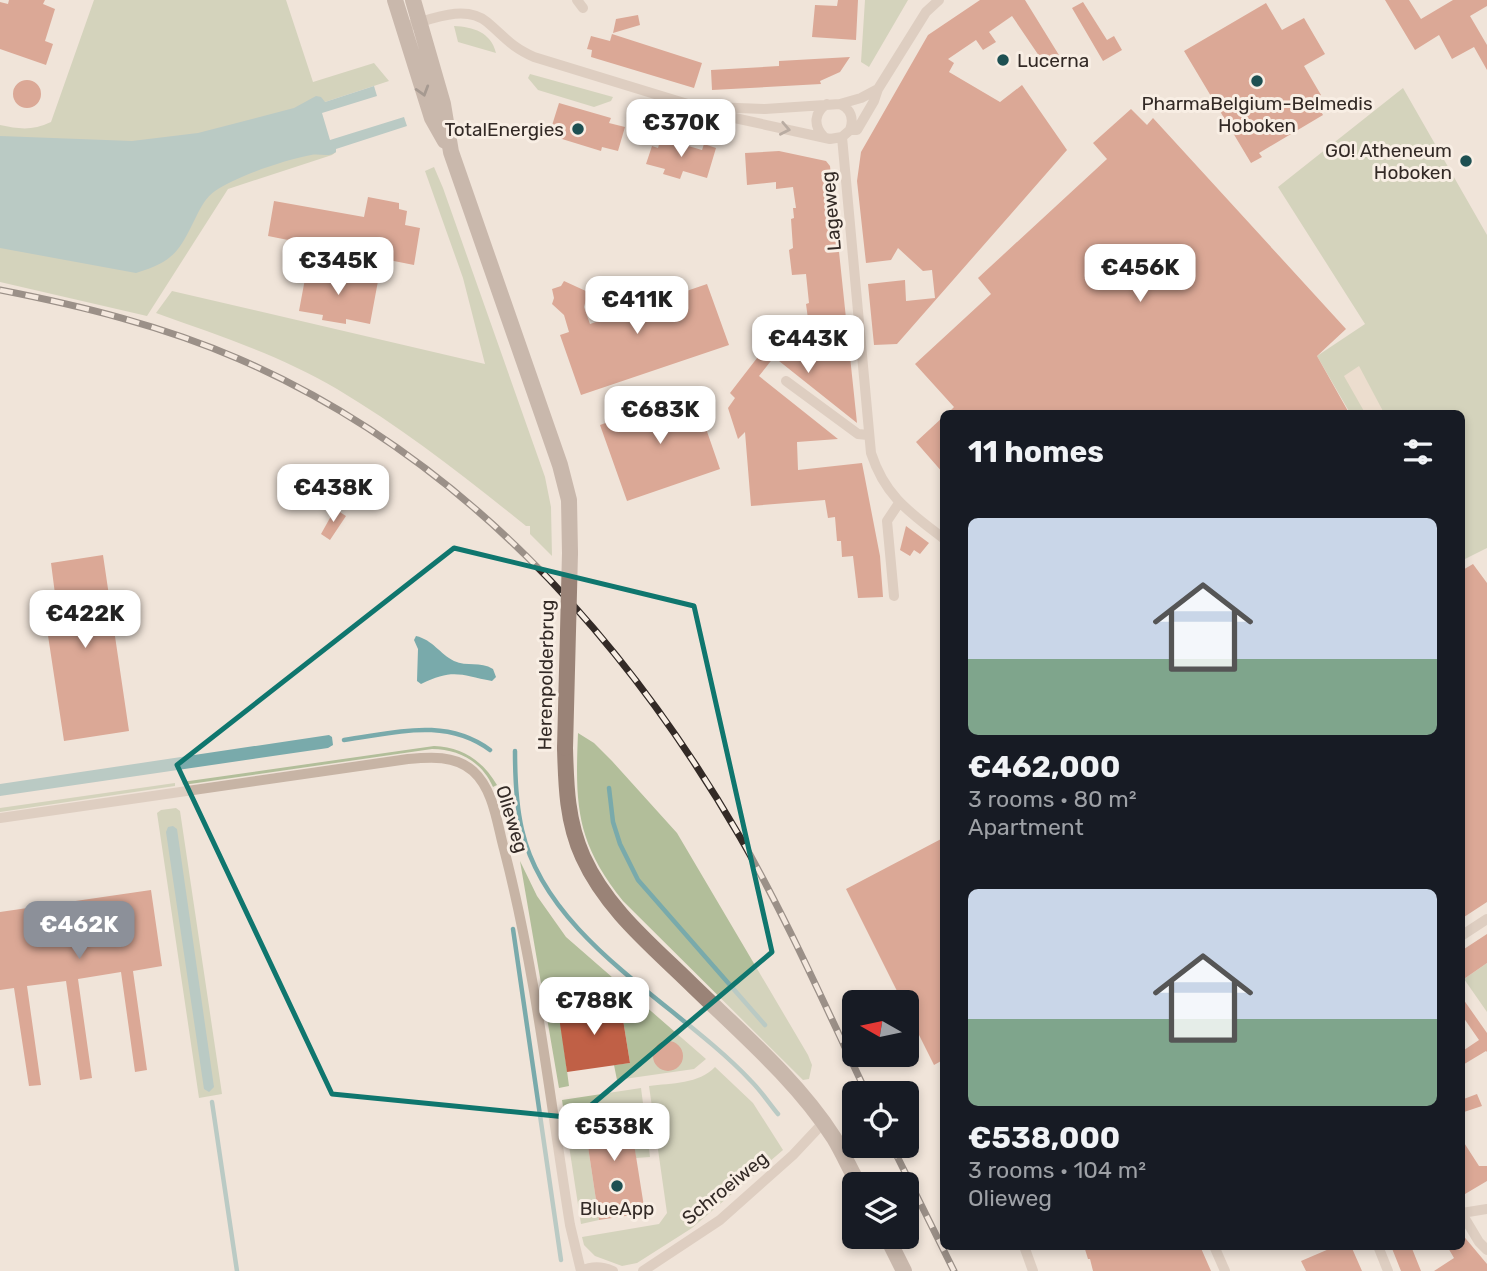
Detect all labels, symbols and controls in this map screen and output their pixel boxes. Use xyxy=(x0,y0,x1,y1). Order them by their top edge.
place label: Lucerna xyxy=(1017,49,1089,72)
marker: Lucerna xyxy=(995,52,1011,68)
marker: PharmaBelgium-Belmedis Hoboken xyxy=(1249,73,1265,89)
one-way arrow xyxy=(415,85,430,97)
place label: PharmaBelgium-Belmedis Hoboken xyxy=(1141,92,1373,137)
pin: €370K xyxy=(632,100,730,159)
text: €370K xyxy=(642,108,720,136)
place label: TotalEnergies xyxy=(445,118,564,141)
marker: TotalEnergies xyxy=(570,121,586,137)
one-way arrow xyxy=(779,121,791,136)
place label: GO! Atheneum Hoboken xyxy=(1325,139,1452,184)
marker: GO! Atheneum Hoboken xyxy=(1458,153,1474,169)
street label: Lageweg xyxy=(816,170,846,252)
pin: €345K xyxy=(289,238,387,297)
pin: €456K xyxy=(1091,244,1189,304)
text: €345K xyxy=(298,246,378,274)
text: €456K xyxy=(1101,253,1179,281)
pin: €411K xyxy=(588,276,686,336)
text: €411K xyxy=(601,285,673,313)
pin: €443K xyxy=(759,316,857,375)
text: €443K xyxy=(768,324,848,352)
pin: €683K xyxy=(611,386,709,446)
text: €683K xyxy=(620,395,700,423)
icon: filters xyxy=(1399,433,1437,471)
text: 11 homes xyxy=(968,434,1104,470)
pin: €438K xyxy=(284,464,382,524)
text: €438K xyxy=(293,473,373,501)
icon: home xyxy=(1140,564,1266,690)
pin: €422K xyxy=(36,590,134,650)
text: €422K xyxy=(46,599,124,627)
street label: Herenpolderbrug xyxy=(533,599,559,751)
text: €462,000 xyxy=(968,749,1120,785)
street label: Olieweg xyxy=(491,782,533,856)
text: 3 rooms · 80 m² xyxy=(968,785,1137,813)
text: Apartment xyxy=(968,813,1084,841)
pin: €462K xyxy=(30,902,128,961)
text: €462K xyxy=(40,910,118,938)
icon: home xyxy=(1140,935,1266,1061)
pin: €788K xyxy=(545,978,643,1037)
text: €788K xyxy=(555,986,633,1014)
north arrow xyxy=(842,990,919,1068)
map controls xyxy=(842,990,919,1249)
button: locate xyxy=(842,1081,919,1158)
pin: €538K xyxy=(565,1104,663,1163)
text: €538K xyxy=(575,1112,653,1140)
text: €538,000 xyxy=(968,1120,1120,1156)
street label: Schroeiweg xyxy=(677,1146,773,1230)
text: 3 rooms · 104 m² xyxy=(968,1156,1146,1184)
button: layers xyxy=(842,1172,919,1249)
marker: BlueApp xyxy=(609,1178,625,1194)
text: Olieweg xyxy=(968,1184,1052,1212)
place label: BlueApp xyxy=(580,1197,654,1220)

